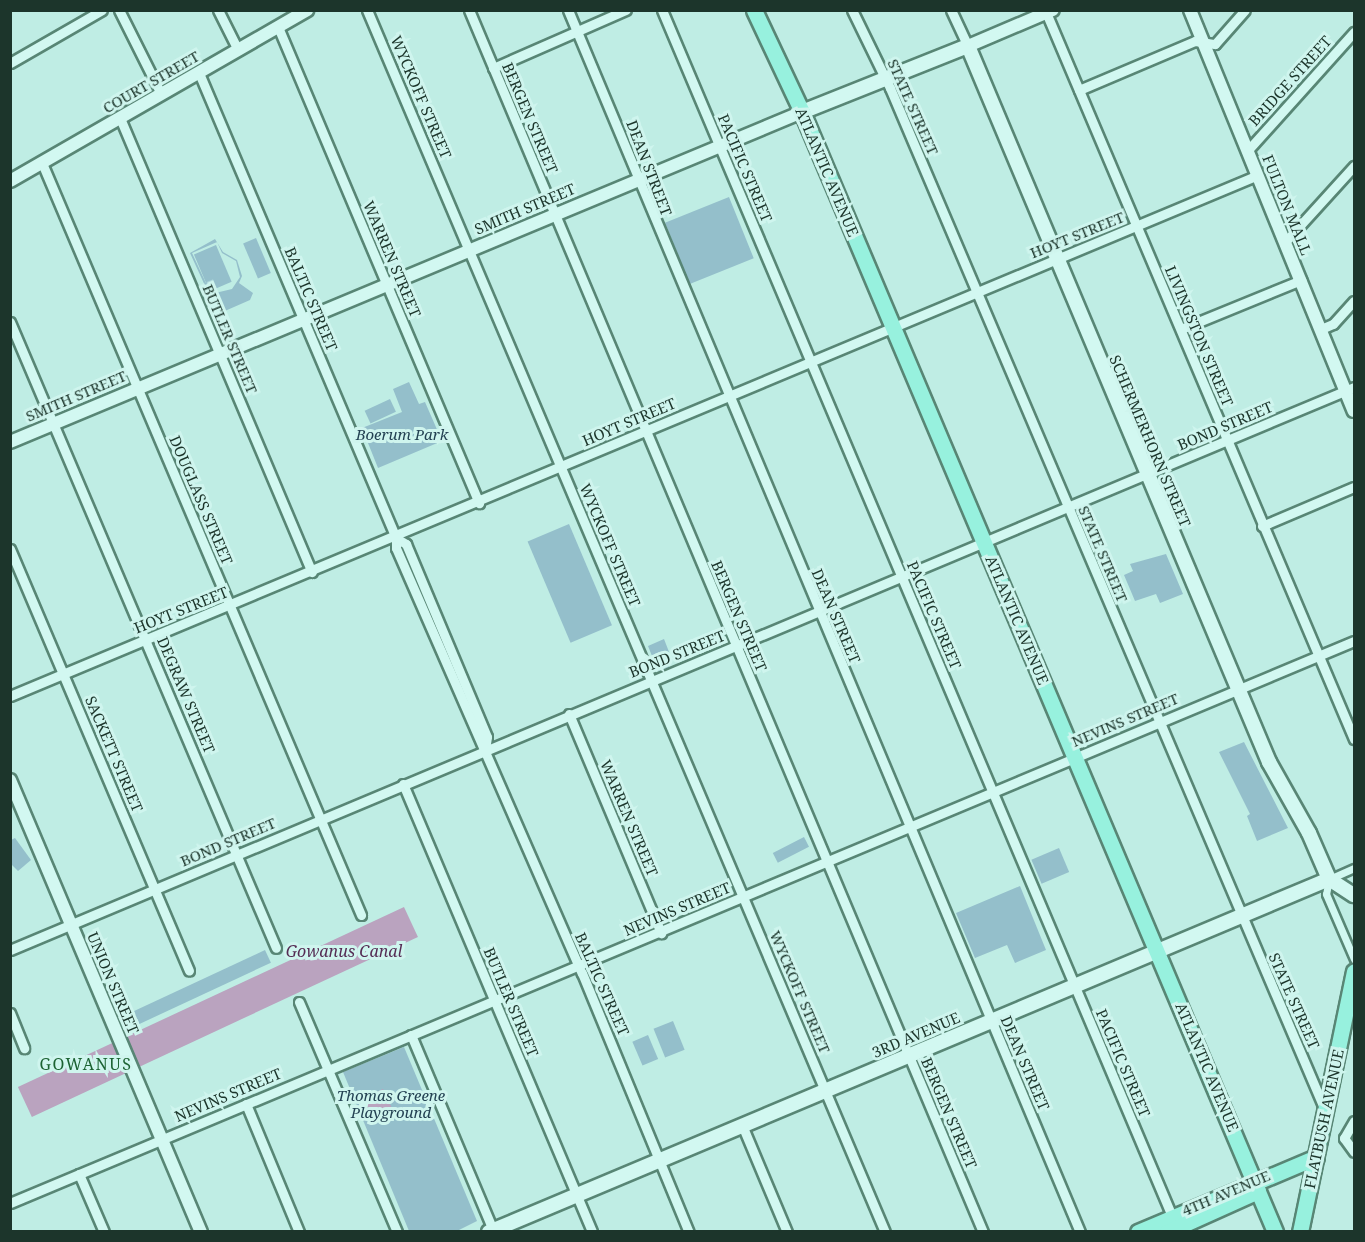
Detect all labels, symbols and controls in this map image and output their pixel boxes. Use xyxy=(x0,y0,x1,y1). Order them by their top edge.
street label: BRIDGE STREET xyxy=(1245,32,1335,130)
street label: WYCKOFF STREET xyxy=(387,33,455,161)
street label: COURT STREET xyxy=(100,47,202,117)
street label: STATE STREET xyxy=(884,56,942,158)
street label: BERGEN STREET xyxy=(498,60,562,176)
street label: ATLANTIC AVENUE xyxy=(792,105,862,239)
street label: PACIFIC STREET xyxy=(714,111,776,225)
street label: DEAN STREET xyxy=(623,118,675,218)
street label: FULTON MALL xyxy=(1259,152,1315,258)
street label: SMITH STREET xyxy=(472,180,578,238)
street label: WARREN STREET xyxy=(359,198,425,320)
street label: HOYT STREET xyxy=(1027,208,1127,262)
street label: BALTIC STREET xyxy=(281,244,341,354)
street label: LIVINGSTON STREET xyxy=(1161,263,1237,409)
street label: BUTLER STREET xyxy=(199,282,261,396)
street label: SCHERMERHORN STREET xyxy=(1106,352,1194,530)
street label: SMITH STREET xyxy=(23,367,129,425)
street label: HOYT STREET xyxy=(580,394,678,450)
street label: BOND STREET xyxy=(1175,398,1275,454)
park label: Boerum Park xyxy=(356,426,448,444)
street label: DOUGLASS STREET xyxy=(166,433,236,567)
street label: WYCKOFF STREET xyxy=(576,481,644,609)
street label: STATE STREET xyxy=(1075,503,1131,605)
street label: ATLANTIC AVENUE xyxy=(982,553,1052,687)
street label: BERGEN STREET xyxy=(707,558,771,674)
street label: PACIFIC STREET xyxy=(903,558,965,672)
street label: DEAN STREET xyxy=(808,566,864,666)
street label: HOYT STREET xyxy=(131,583,231,637)
street label: BOND STREET xyxy=(626,627,728,681)
street label: DEGRAW STREET xyxy=(153,634,219,756)
street label: NEVINS STREET xyxy=(1069,689,1181,751)
street label: SACKETT STREET xyxy=(81,693,147,815)
street label: WARREN STREET xyxy=(596,757,662,879)
street label: BOND STREET xyxy=(178,814,278,870)
street label: NEVINS STREET xyxy=(621,878,733,940)
street label: WYCKOFF STREET xyxy=(766,928,834,1056)
street label: UNION STREET xyxy=(83,929,143,1037)
street label: BALTIC STREET xyxy=(571,930,633,1038)
water label: Gowanus Canal xyxy=(286,941,402,961)
street label: BUTLER STREET xyxy=(480,945,542,1059)
street label: STATE STREET xyxy=(1265,950,1323,1052)
street label: ATLANTIC AVENUE xyxy=(1172,1000,1242,1134)
street label: PACIFIC STREET xyxy=(1092,1006,1154,1120)
street label: 3RD AVENUE xyxy=(869,1008,963,1062)
street label: DEAN STREET xyxy=(997,1013,1053,1113)
street label: FLATBUSH AVENUE xyxy=(1300,1048,1348,1190)
district label: GOWANUS xyxy=(40,1054,132,1074)
street label: BERGEN STREET xyxy=(917,1055,981,1171)
street label: NEVINS STREET xyxy=(172,1064,284,1126)
park label: Thomas Greene Playground xyxy=(337,1086,445,1121)
street label: 4TH AVENUE xyxy=(1179,1166,1273,1220)

